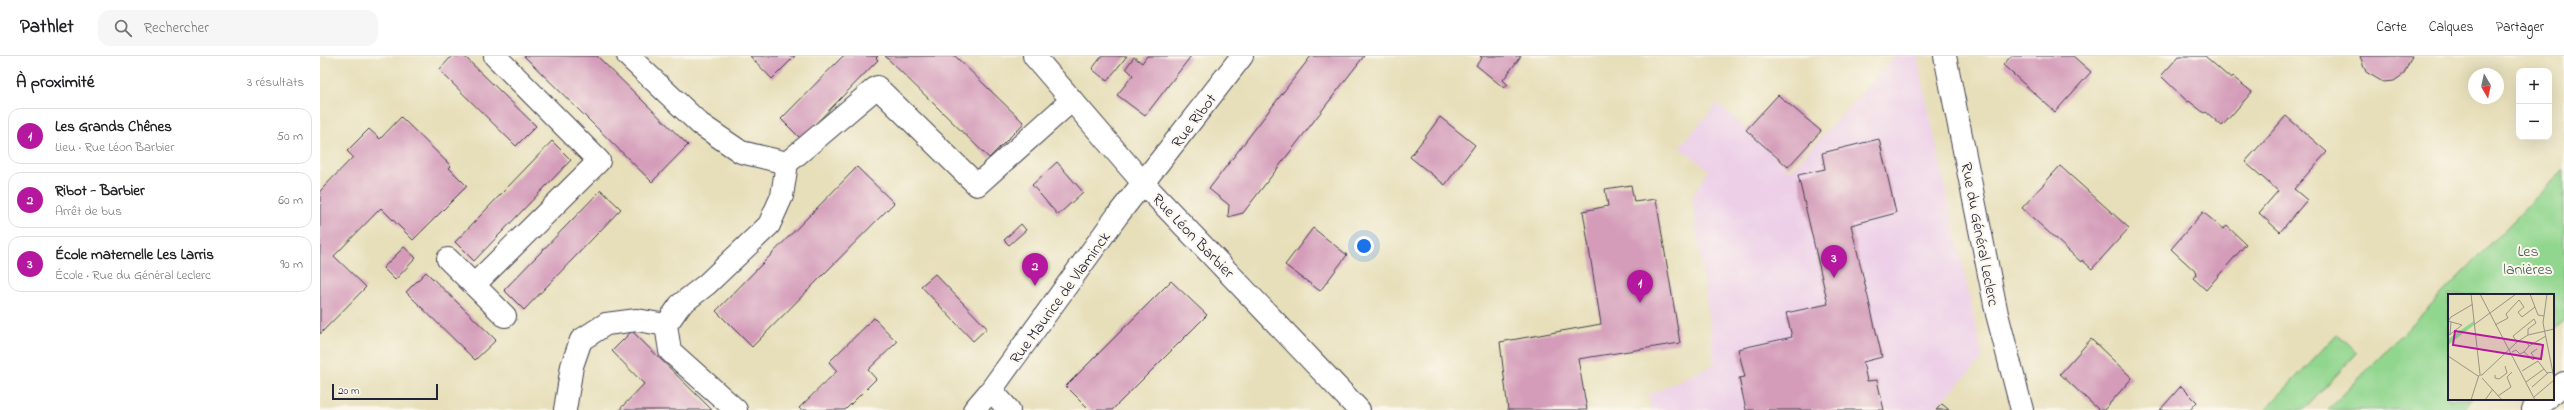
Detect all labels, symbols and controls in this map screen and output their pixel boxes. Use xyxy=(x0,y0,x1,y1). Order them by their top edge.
search box xyxy=(98,10,378,46)
text: Pathlet xyxy=(20,14,74,41)
icon: search xyxy=(112,17,134,39)
text: Rechercher xyxy=(144,17,209,39)
text: Carte xyxy=(2376,17,2407,38)
text: Calques xyxy=(2429,17,2474,38)
text: Partager xyxy=(2496,17,2544,38)
north arrow xyxy=(2468,68,2504,104)
map controls xyxy=(2516,68,2552,140)
button: + xyxy=(2516,68,2552,104)
text: À proximité xyxy=(16,70,94,95)
text: 3 résultats xyxy=(247,73,304,92)
street label: Rue Ribot xyxy=(1166,88,1224,154)
button: − xyxy=(2516,104,2552,140)
text: Les Grands Chênes xyxy=(55,116,172,138)
text: 1 xyxy=(28,127,32,146)
text: 50 m xyxy=(277,127,303,146)
text: Lieu · Rue Léon Barbier xyxy=(55,138,174,157)
street label: Rue du Général Leclerc xyxy=(1953,160,2005,309)
text: Ribot - Barbier xyxy=(55,180,145,202)
street label: Rue Léon Barbier xyxy=(1146,188,1240,284)
text: 2 xyxy=(27,191,33,210)
text: 60 m xyxy=(278,191,303,210)
text: Arrêt de bus xyxy=(55,202,122,221)
street label: Rue Maurice de Vlaminck xyxy=(1004,226,1118,370)
your location xyxy=(1354,236,1374,256)
park label: Les lanières xyxy=(2503,240,2553,282)
text: École maternelle Les Larris xyxy=(55,244,214,266)
pin: 3 xyxy=(1821,245,1847,278)
pin: 2 xyxy=(1022,253,1048,286)
text: 3 xyxy=(27,255,33,274)
text: 90 m xyxy=(280,255,303,274)
text: École · Rue du Général Leclerc xyxy=(55,266,211,285)
pin: 1 xyxy=(1627,270,1653,303)
inset map xyxy=(2448,294,2554,400)
scale bar xyxy=(332,382,438,401)
text: 20 m xyxy=(338,383,360,399)

